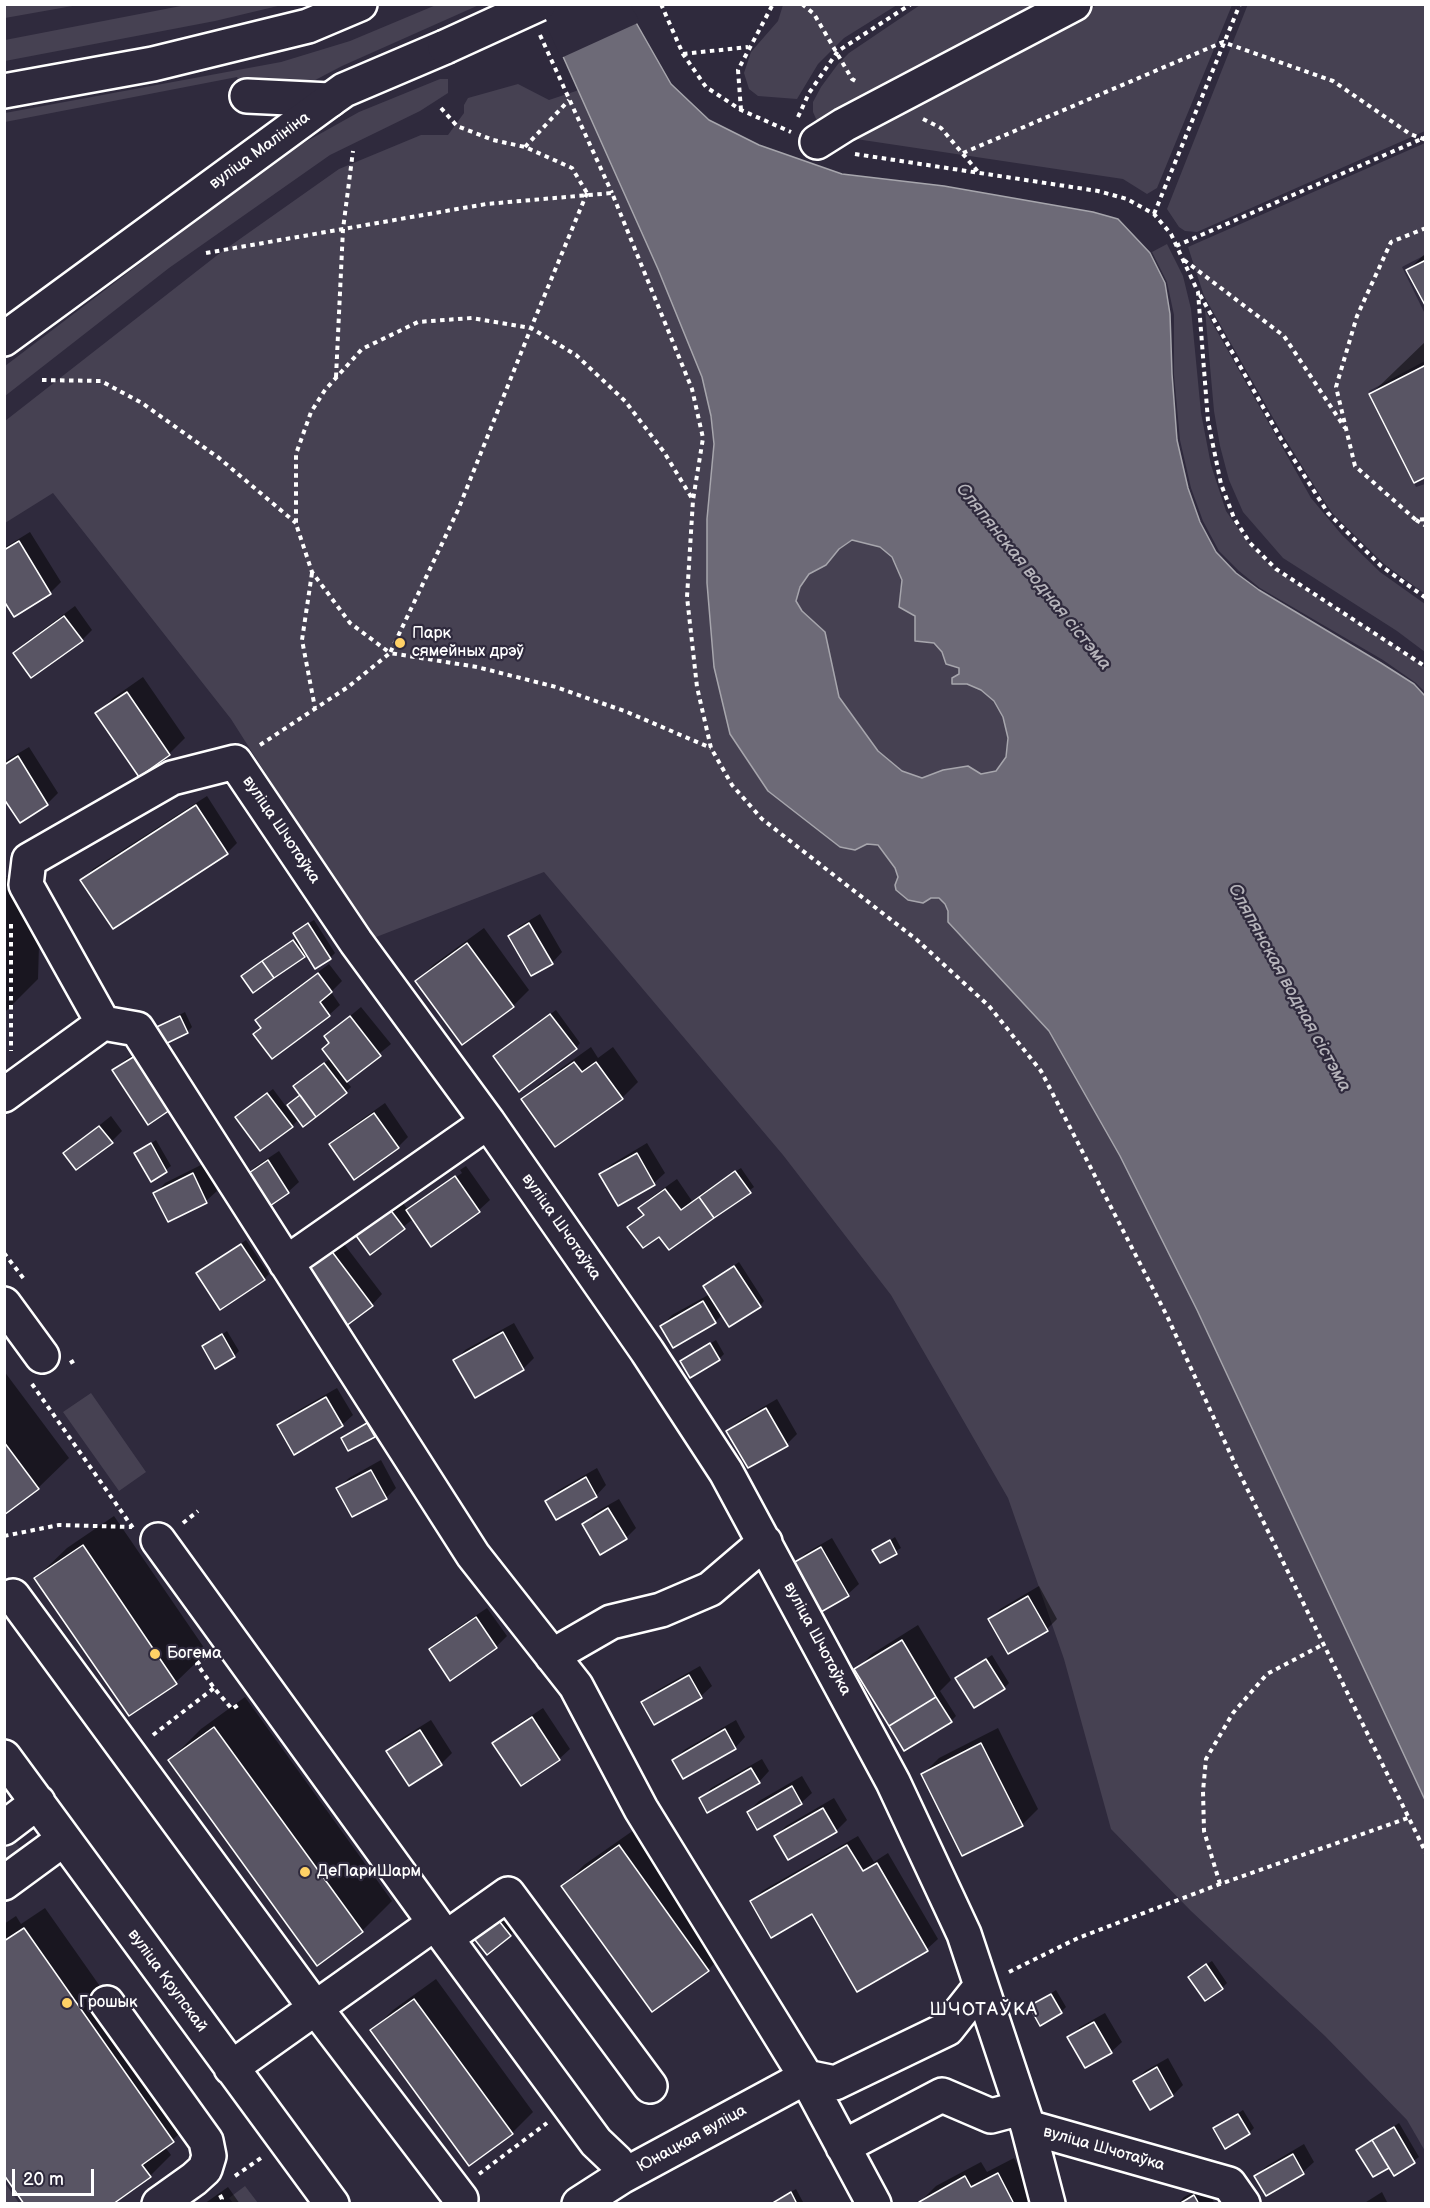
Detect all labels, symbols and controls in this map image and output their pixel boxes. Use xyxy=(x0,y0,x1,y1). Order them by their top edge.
street label: вуліца Малініна xyxy=(206,108,314,194)
water label: Сляпянская водная сістэма xyxy=(951,479,1115,675)
place label: Парк сямейных дрэў xyxy=(412,624,524,662)
marker: Парк сямейных дрэў xyxy=(393,636,407,650)
street label: вуліца Шчотаўка xyxy=(238,773,324,887)
water label: Сляпянская водная сістэма xyxy=(1223,880,1355,1096)
street label: вуліца Шчотаўка xyxy=(517,1170,605,1284)
street label: вуліца Шчотаўка xyxy=(779,1579,855,1699)
place label: Богема xyxy=(167,1644,222,1664)
marker: Богема xyxy=(148,1647,162,1661)
place label: ДеПариШарм xyxy=(317,1862,421,1882)
marker: ДеПариШарм xyxy=(298,1865,312,1879)
street label: вуліца Крупскай xyxy=(123,1926,211,2036)
place label: Грошык xyxy=(79,1993,138,2013)
marker: Грошык xyxy=(60,1996,74,2010)
district label: ШЧОТАЎКА xyxy=(930,1999,1038,2021)
street label: Юнацкая вуліца xyxy=(634,2101,750,2177)
street label: вуліца Шчотаўка xyxy=(1041,2122,1167,2176)
scale bar xyxy=(15,2157,98,2195)
text: 20 m xyxy=(23,2169,64,2190)

